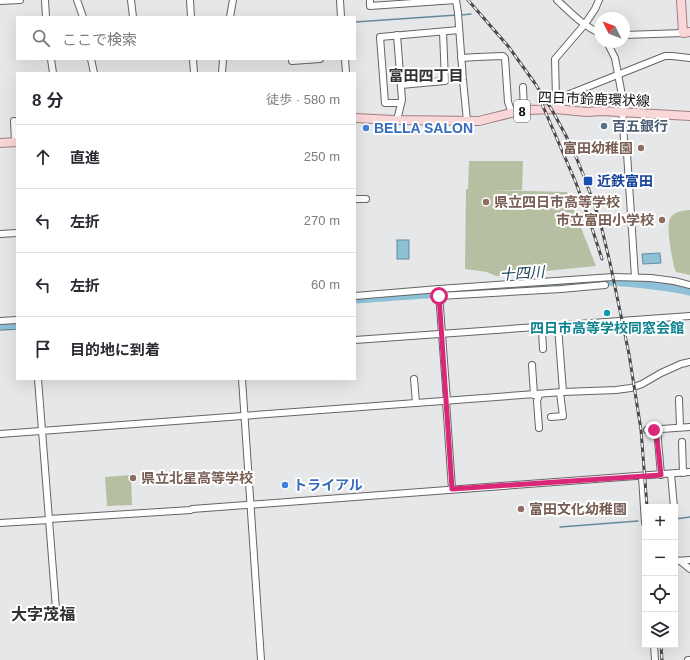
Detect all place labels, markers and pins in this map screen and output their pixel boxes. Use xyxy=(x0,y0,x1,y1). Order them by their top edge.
place label: 百五銀行 xyxy=(612,118,668,134)
place label: BELLA SALON xyxy=(374,120,473,136)
marker: 百五銀行 xyxy=(599,121,609,131)
marker: BELLA SALON xyxy=(361,123,371,133)
place label: 富田幼稚園 xyxy=(563,140,633,156)
marker: 富田幼稚園 xyxy=(636,143,646,153)
place label: 近鉄富田 xyxy=(597,173,653,189)
marker: 近鉄富田 xyxy=(582,175,594,187)
place label: 県立四日市高等学校 xyxy=(494,194,620,210)
marker: 県立四日市高等学校 xyxy=(481,197,491,207)
place label: 市立富田小学校 xyxy=(556,212,654,228)
marker: 市立富田小学校 xyxy=(657,215,667,225)
marker: 四日市高等学校同窓会館 xyxy=(602,308,612,318)
place label: 四日市高等学校同窓会館 xyxy=(530,320,684,336)
place label: 県立北星高等学校 xyxy=(141,470,253,486)
marker: 県立北星高等学校 xyxy=(128,473,138,483)
place label: トライアル xyxy=(293,477,363,493)
marker: トライアル xyxy=(280,480,290,490)
place label: 富田文化幼稚園 xyxy=(529,501,627,517)
marker: 富田文化幼稚園 xyxy=(516,504,526,514)

